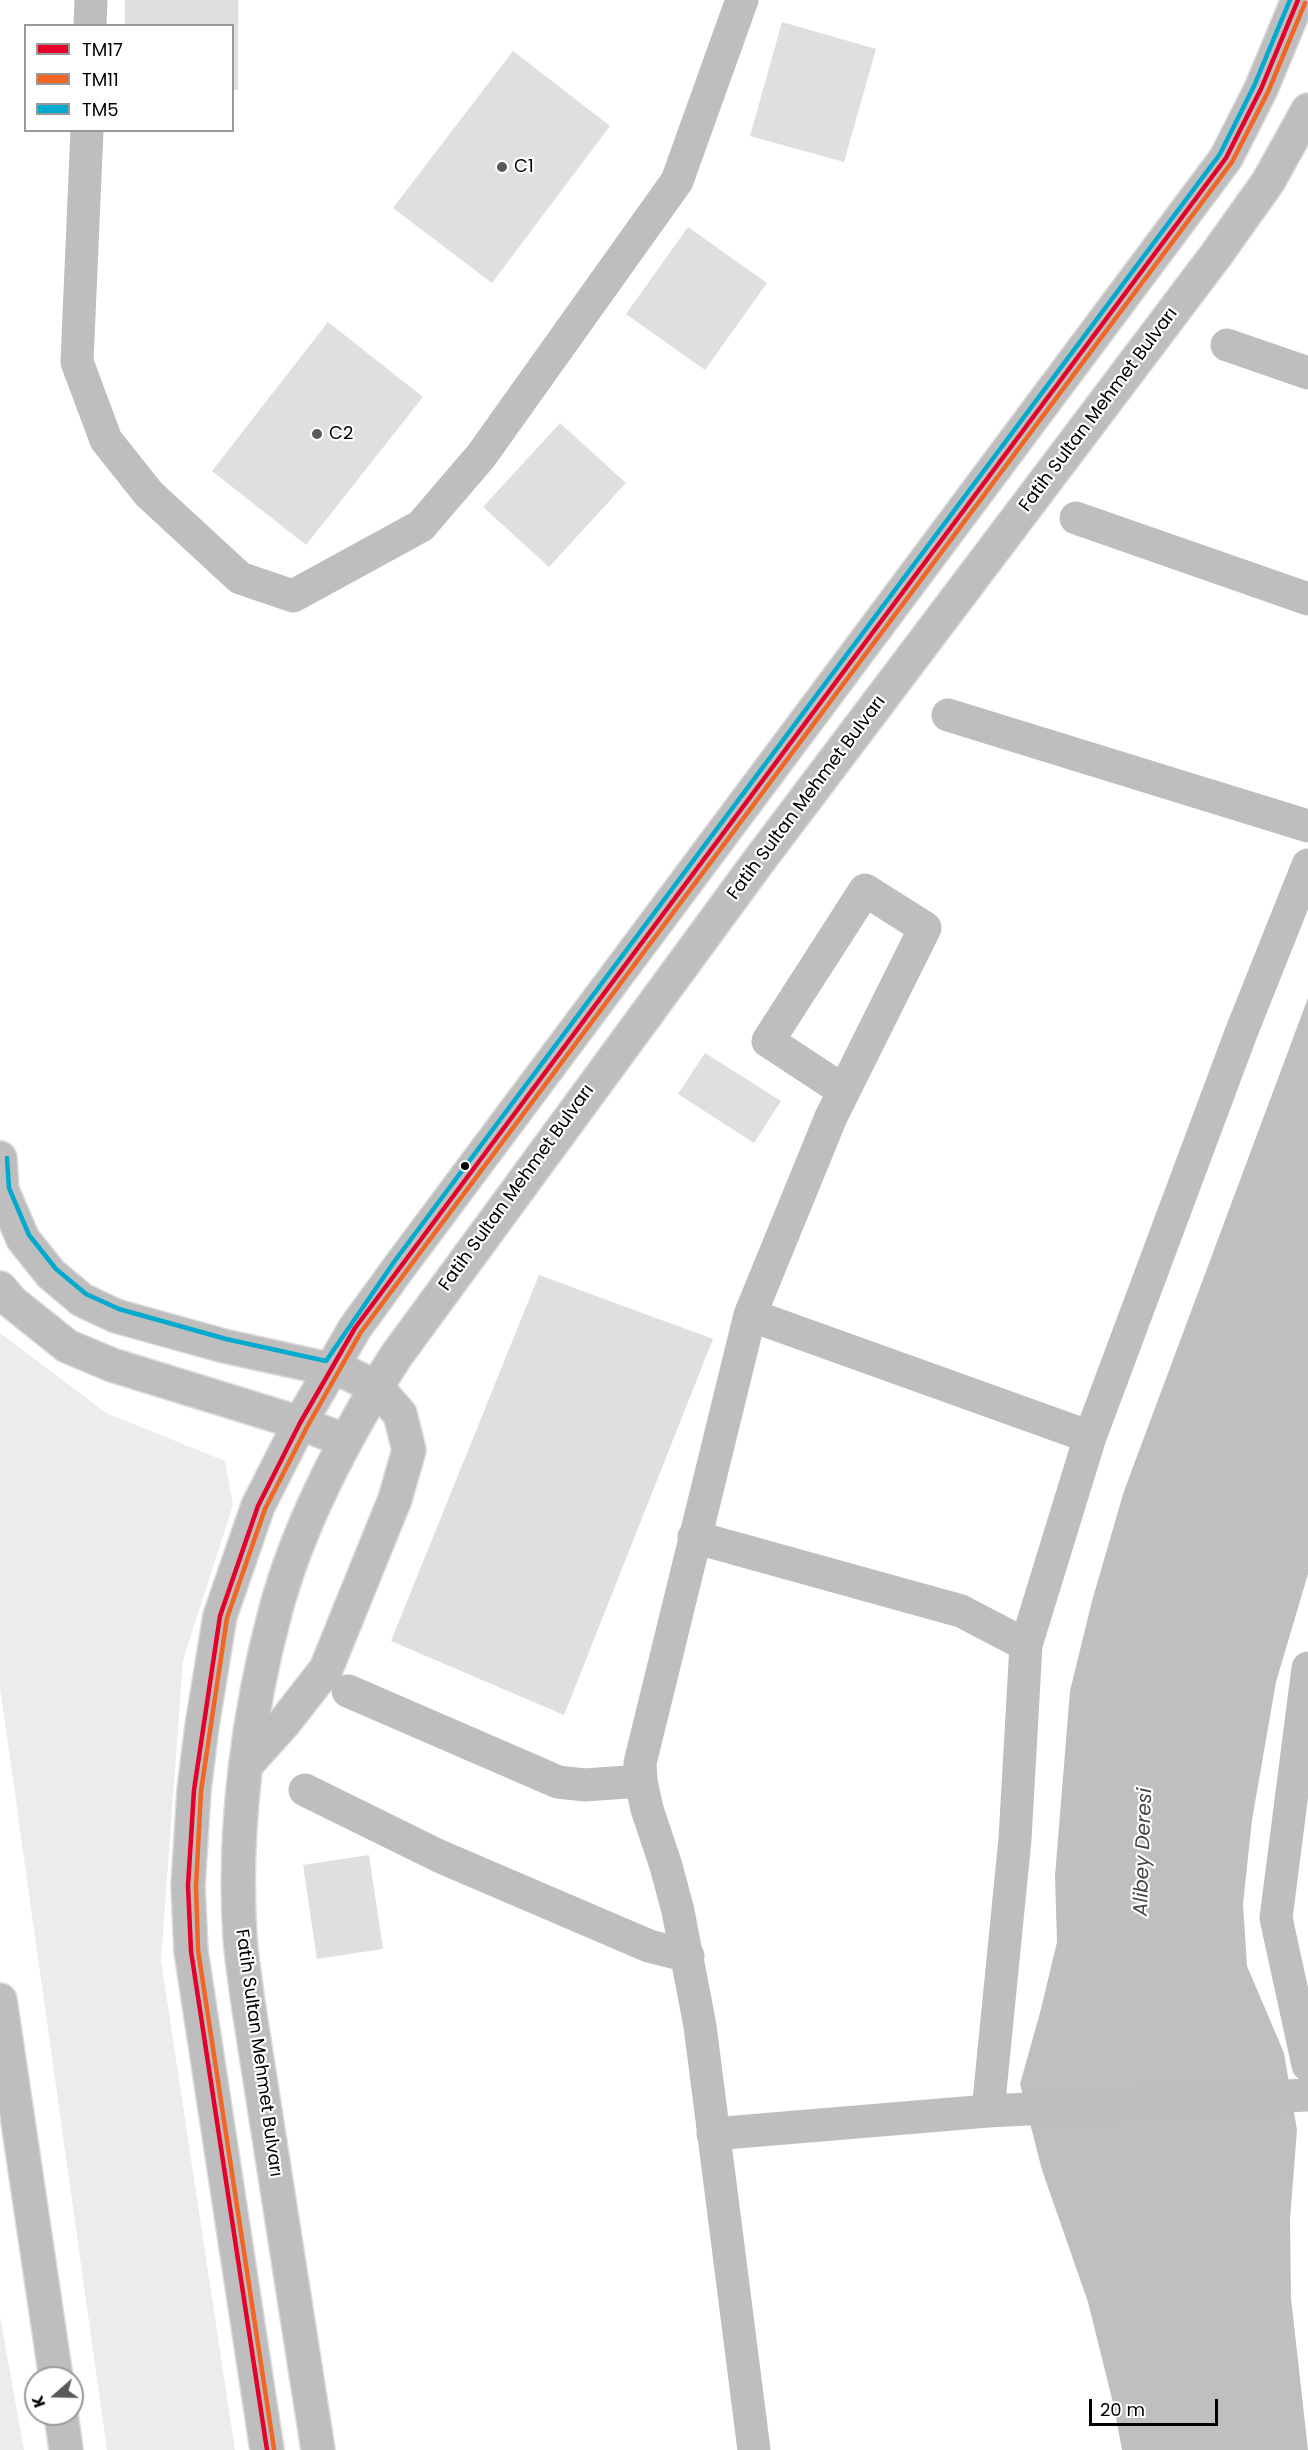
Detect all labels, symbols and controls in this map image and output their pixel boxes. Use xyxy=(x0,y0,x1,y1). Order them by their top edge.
legend xyxy=(24,24,234,132)
text: TM17 xyxy=(82,37,123,62)
text: TM11 xyxy=(82,67,119,92)
text: TM5 xyxy=(82,97,119,122)
place label: C1 xyxy=(514,156,534,178)
marker: C1 xyxy=(495,160,509,174)
street label: Fatih Sultan Mehmet Bulvarı xyxy=(1015,304,1183,516)
place label: C2 xyxy=(329,423,353,445)
marker: C2 xyxy=(310,427,324,441)
street label: Fatih Sultan Mehmet Bulvarı xyxy=(723,692,891,904)
street label: Fatih Sultan Mehmet Bulvarı xyxy=(435,1081,599,1295)
unlabelled marker xyxy=(459,1160,471,1172)
water label: Alibey Deresi xyxy=(1130,1788,1158,1916)
street label: Fatih Sultan Mehmet Bulvarı xyxy=(230,1928,286,2178)
north arrow xyxy=(24,2366,84,2426)
scale bar xyxy=(1092,2387,1221,2425)
text: K xyxy=(26,2392,51,2411)
text: 20 m xyxy=(1100,2397,1145,2422)

